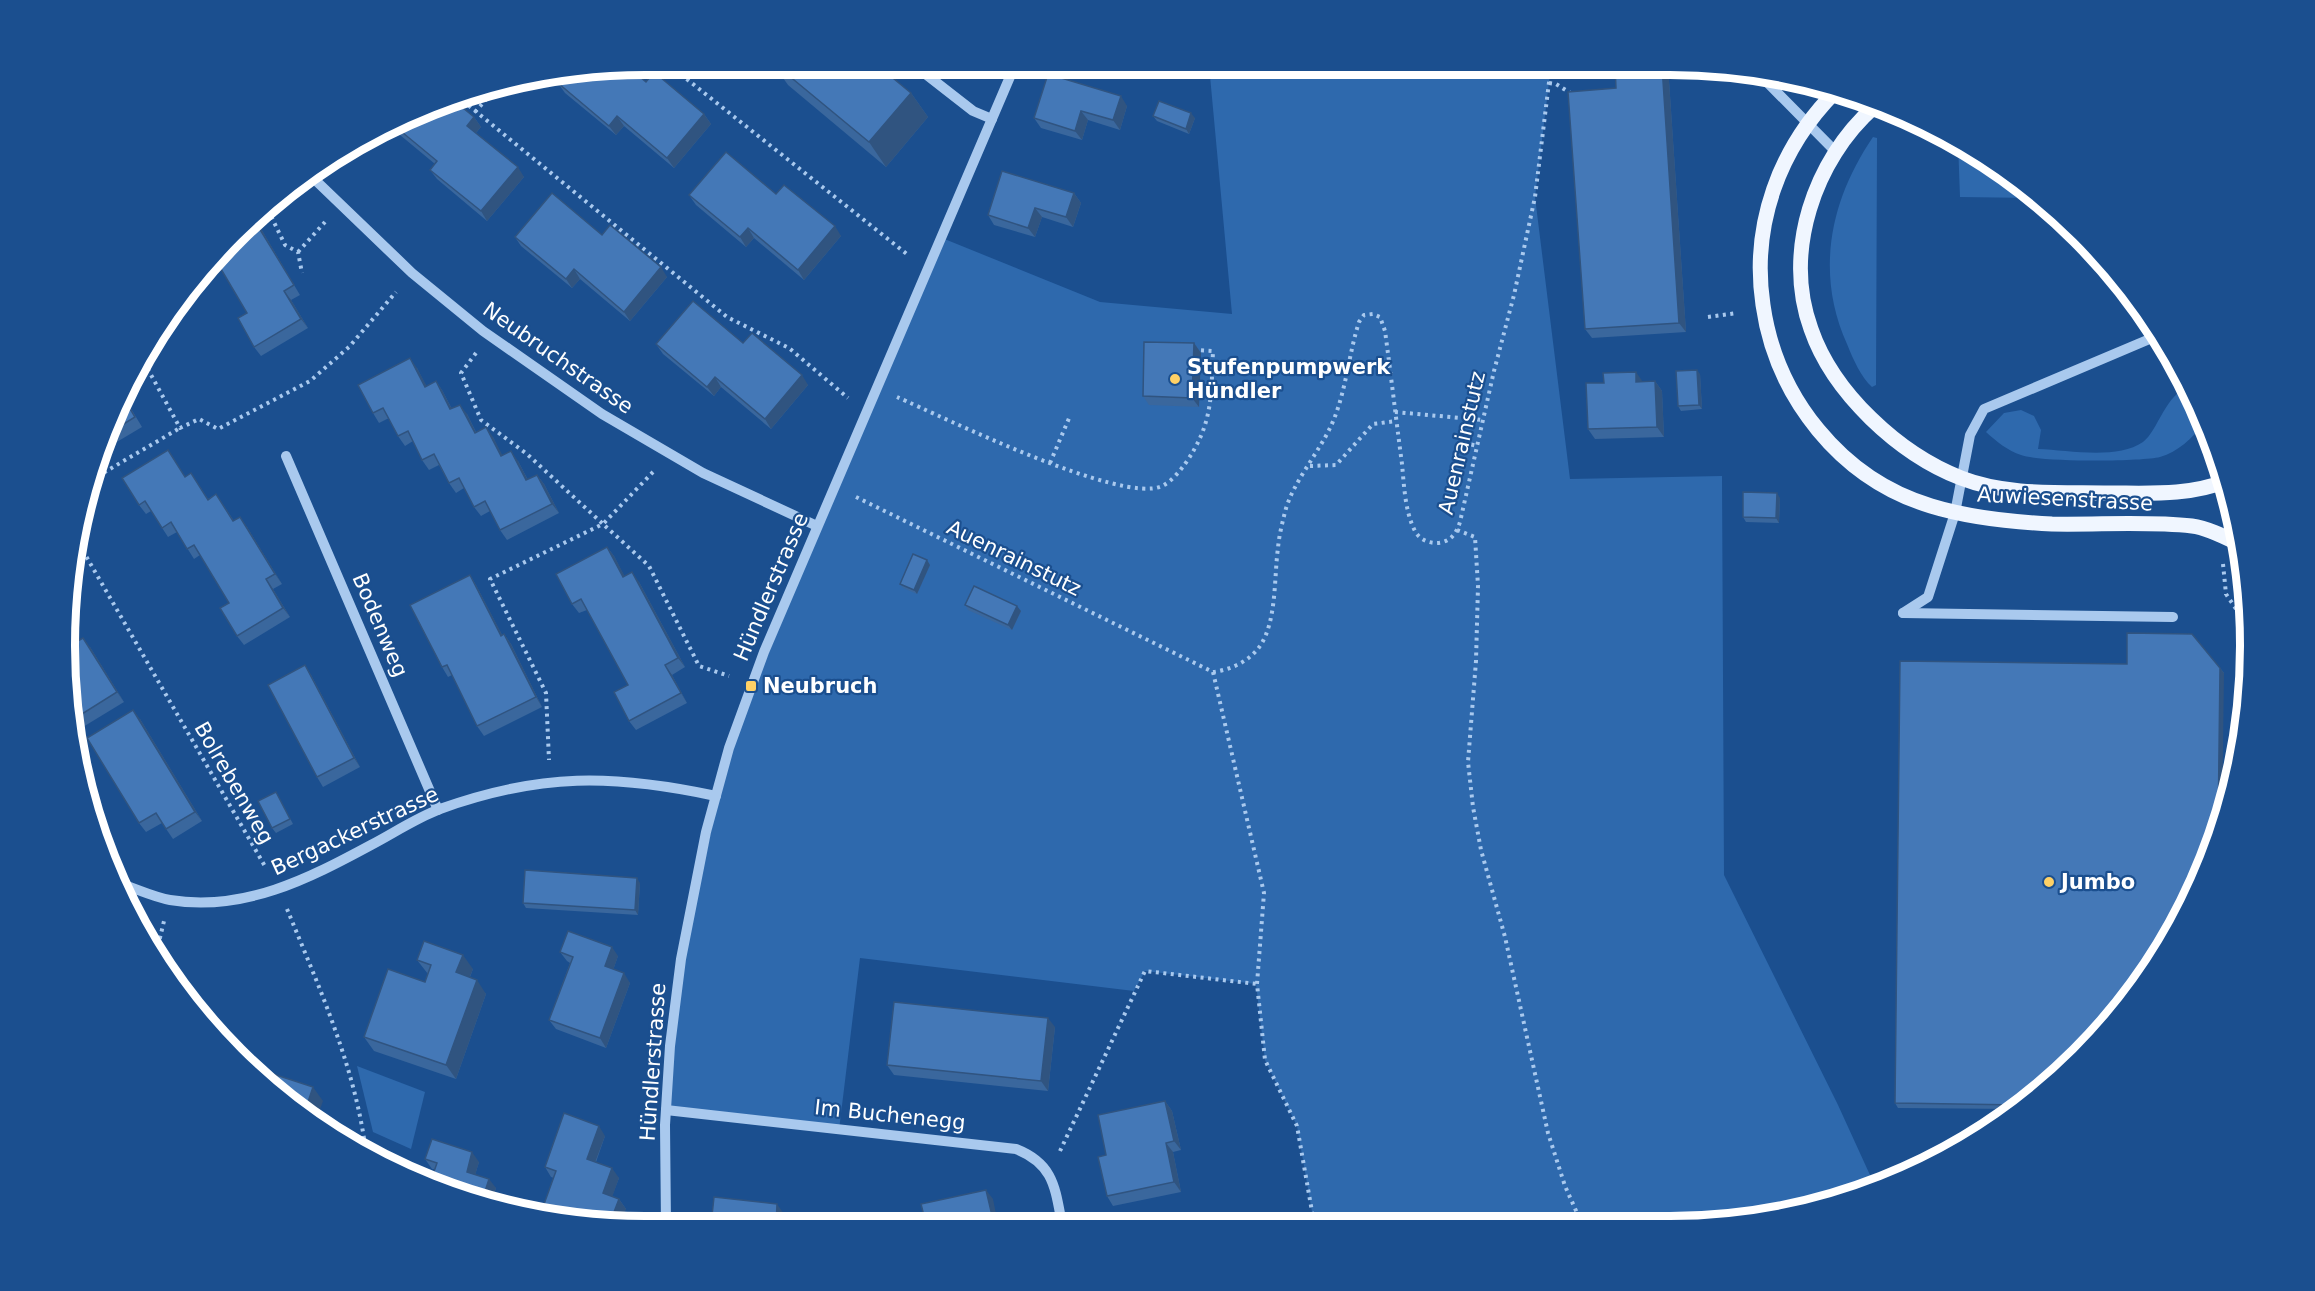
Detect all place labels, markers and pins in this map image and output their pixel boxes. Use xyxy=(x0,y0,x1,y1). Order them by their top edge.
place label: Stufenpumpwerk Hündler xyxy=(1187,355,1391,403)
marker: Stufenpumpwerk Hündler xyxy=(1168,372,1182,386)
place label: Neubruch xyxy=(763,674,878,698)
marker: Neubruch xyxy=(744,679,758,693)
place label: Jumbo xyxy=(2059,870,2135,894)
marker: Jumbo xyxy=(2042,875,2056,889)

